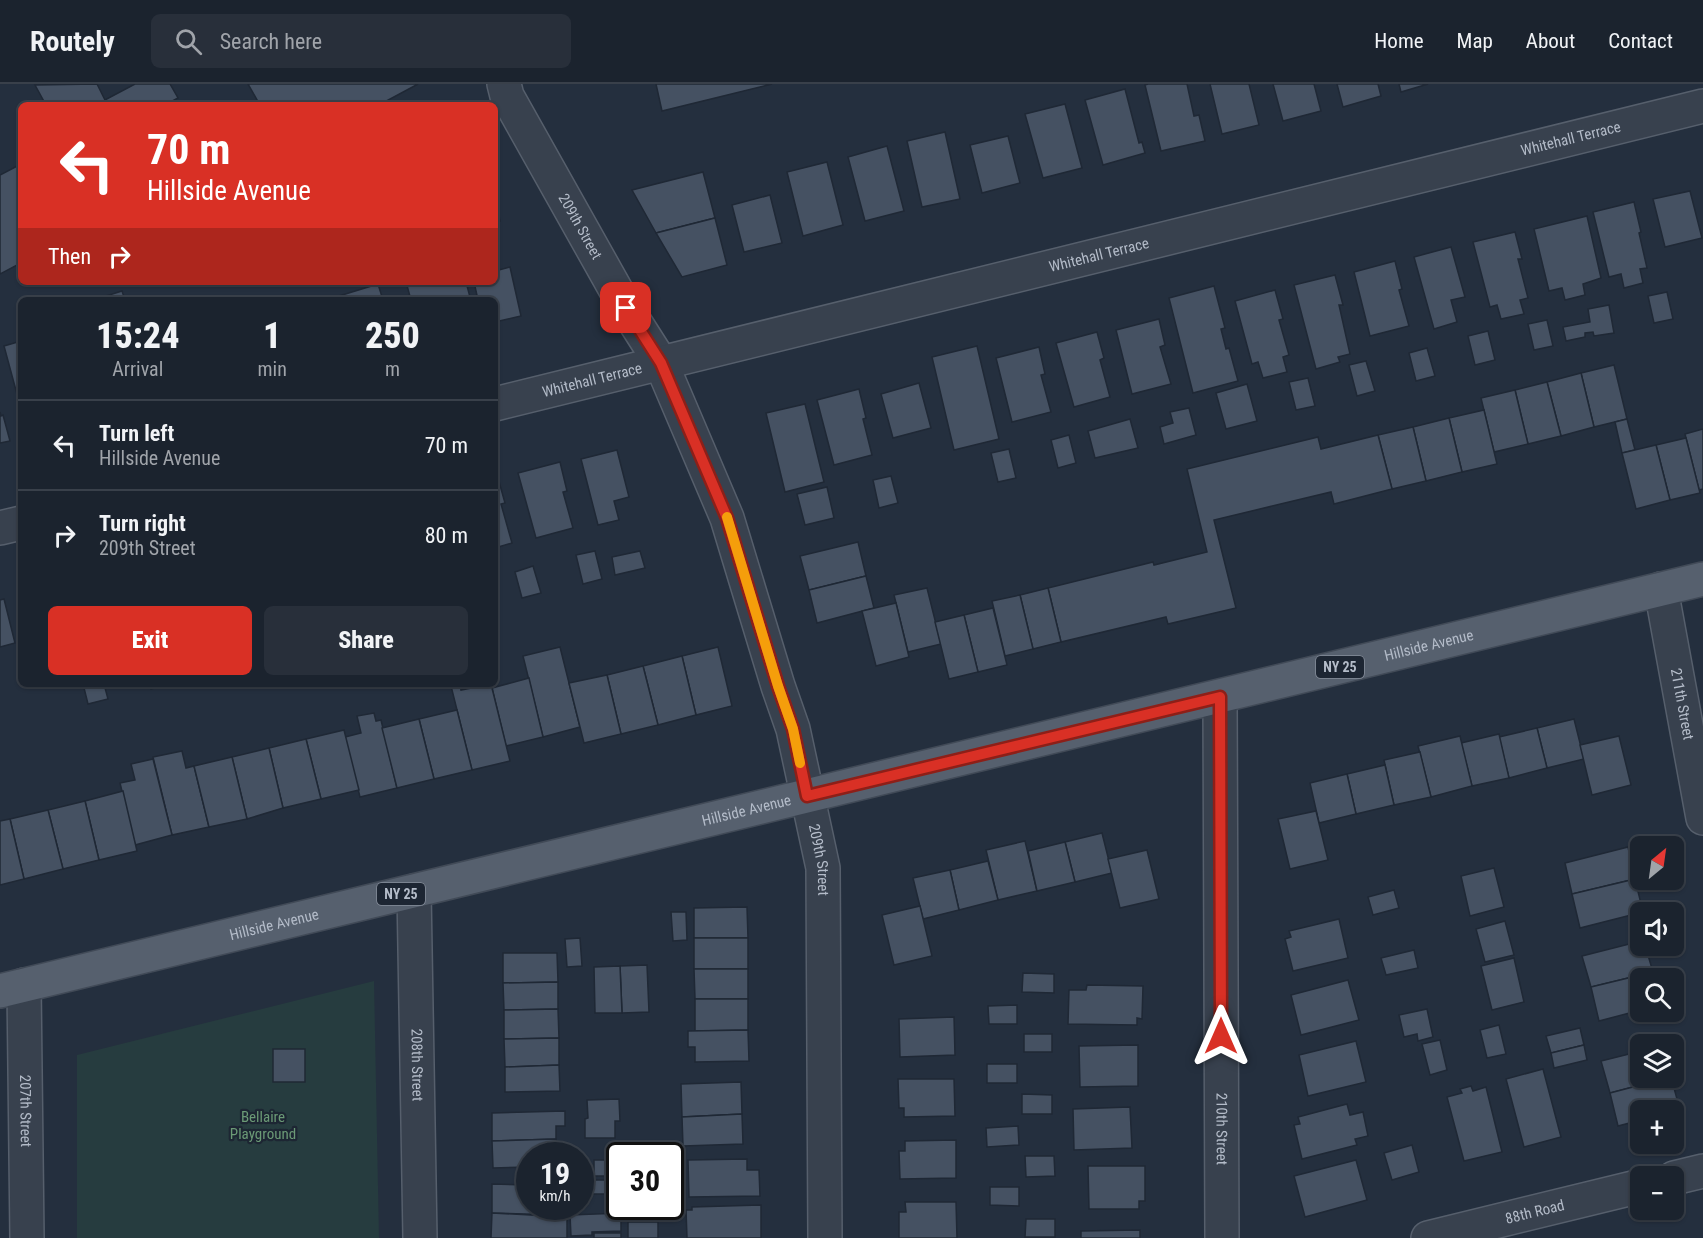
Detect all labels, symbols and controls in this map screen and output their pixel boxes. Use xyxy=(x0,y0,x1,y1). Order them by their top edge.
search box xyxy=(151,14,571,68)
text: Routely xyxy=(30,25,115,58)
icon: search xyxy=(172,25,205,58)
text: Search here xyxy=(220,29,322,54)
text: Home xyxy=(1374,29,1424,53)
text: Map xyxy=(1457,29,1493,53)
text: About xyxy=(1526,29,1575,53)
text: Contact xyxy=(1608,29,1673,53)
street label: Whitehall Terrace xyxy=(1519,118,1623,160)
text: 70 m xyxy=(147,125,230,174)
icon: left xyxy=(48,126,126,204)
text: Hillside Avenue xyxy=(147,175,311,207)
street label: 209th Street xyxy=(555,190,606,263)
street label: Whitehall Terrace xyxy=(1047,234,1151,276)
icon: right xyxy=(103,240,136,273)
text: Then xyxy=(48,244,91,269)
pin xyxy=(600,282,651,333)
icon: arrive xyxy=(609,291,642,324)
text: 15:24 xyxy=(96,315,179,357)
text: 1 xyxy=(263,315,281,357)
text: 250 xyxy=(365,315,420,357)
text: Arrival xyxy=(112,357,163,381)
text: min xyxy=(258,357,287,381)
text: m xyxy=(385,357,400,381)
street label: Whitehall Terrace xyxy=(540,359,644,401)
text: Turn left xyxy=(99,421,174,446)
icon: left xyxy=(48,429,81,462)
text: 70 m xyxy=(425,433,468,458)
text: Hillside Avenue xyxy=(99,446,220,470)
text: Turn right xyxy=(99,511,186,536)
icon: right xyxy=(48,519,81,552)
text: 80 m xyxy=(425,523,468,548)
text: 209th Street xyxy=(99,536,196,560)
button: Exit xyxy=(48,606,252,675)
button: Share xyxy=(264,606,468,675)
street label: Hillside Avenue xyxy=(1382,626,1475,665)
road number: NY 25 xyxy=(1316,656,1364,678)
street label: 211th Street xyxy=(1667,667,1698,741)
street label: Hillside Avenue xyxy=(700,791,793,830)
street label: 209th Street xyxy=(805,822,832,896)
north arrow xyxy=(1630,836,1684,890)
map controls xyxy=(1630,836,1684,1220)
road number: NY 25 xyxy=(377,883,425,905)
button: sound xyxy=(1630,902,1684,956)
street label: Hillside Avenue xyxy=(228,905,320,944)
button: search xyxy=(1630,968,1684,1022)
position arrow xyxy=(1189,1004,1253,1068)
street label: 208th Street xyxy=(407,1029,427,1101)
button: layers xyxy=(1630,1034,1684,1088)
street label: 207th Street xyxy=(16,1075,35,1147)
street label: 210th Street xyxy=(1212,1093,1231,1165)
button: + xyxy=(1630,1100,1684,1154)
park label: Bellaire Playground xyxy=(230,1108,296,1143)
speed limit sign: 30 xyxy=(606,1142,684,1220)
text: 19 xyxy=(540,1156,570,1191)
button: − xyxy=(1630,1166,1684,1220)
text: km/h xyxy=(540,1187,570,1205)
street label: 88th Road xyxy=(1504,1196,1566,1228)

